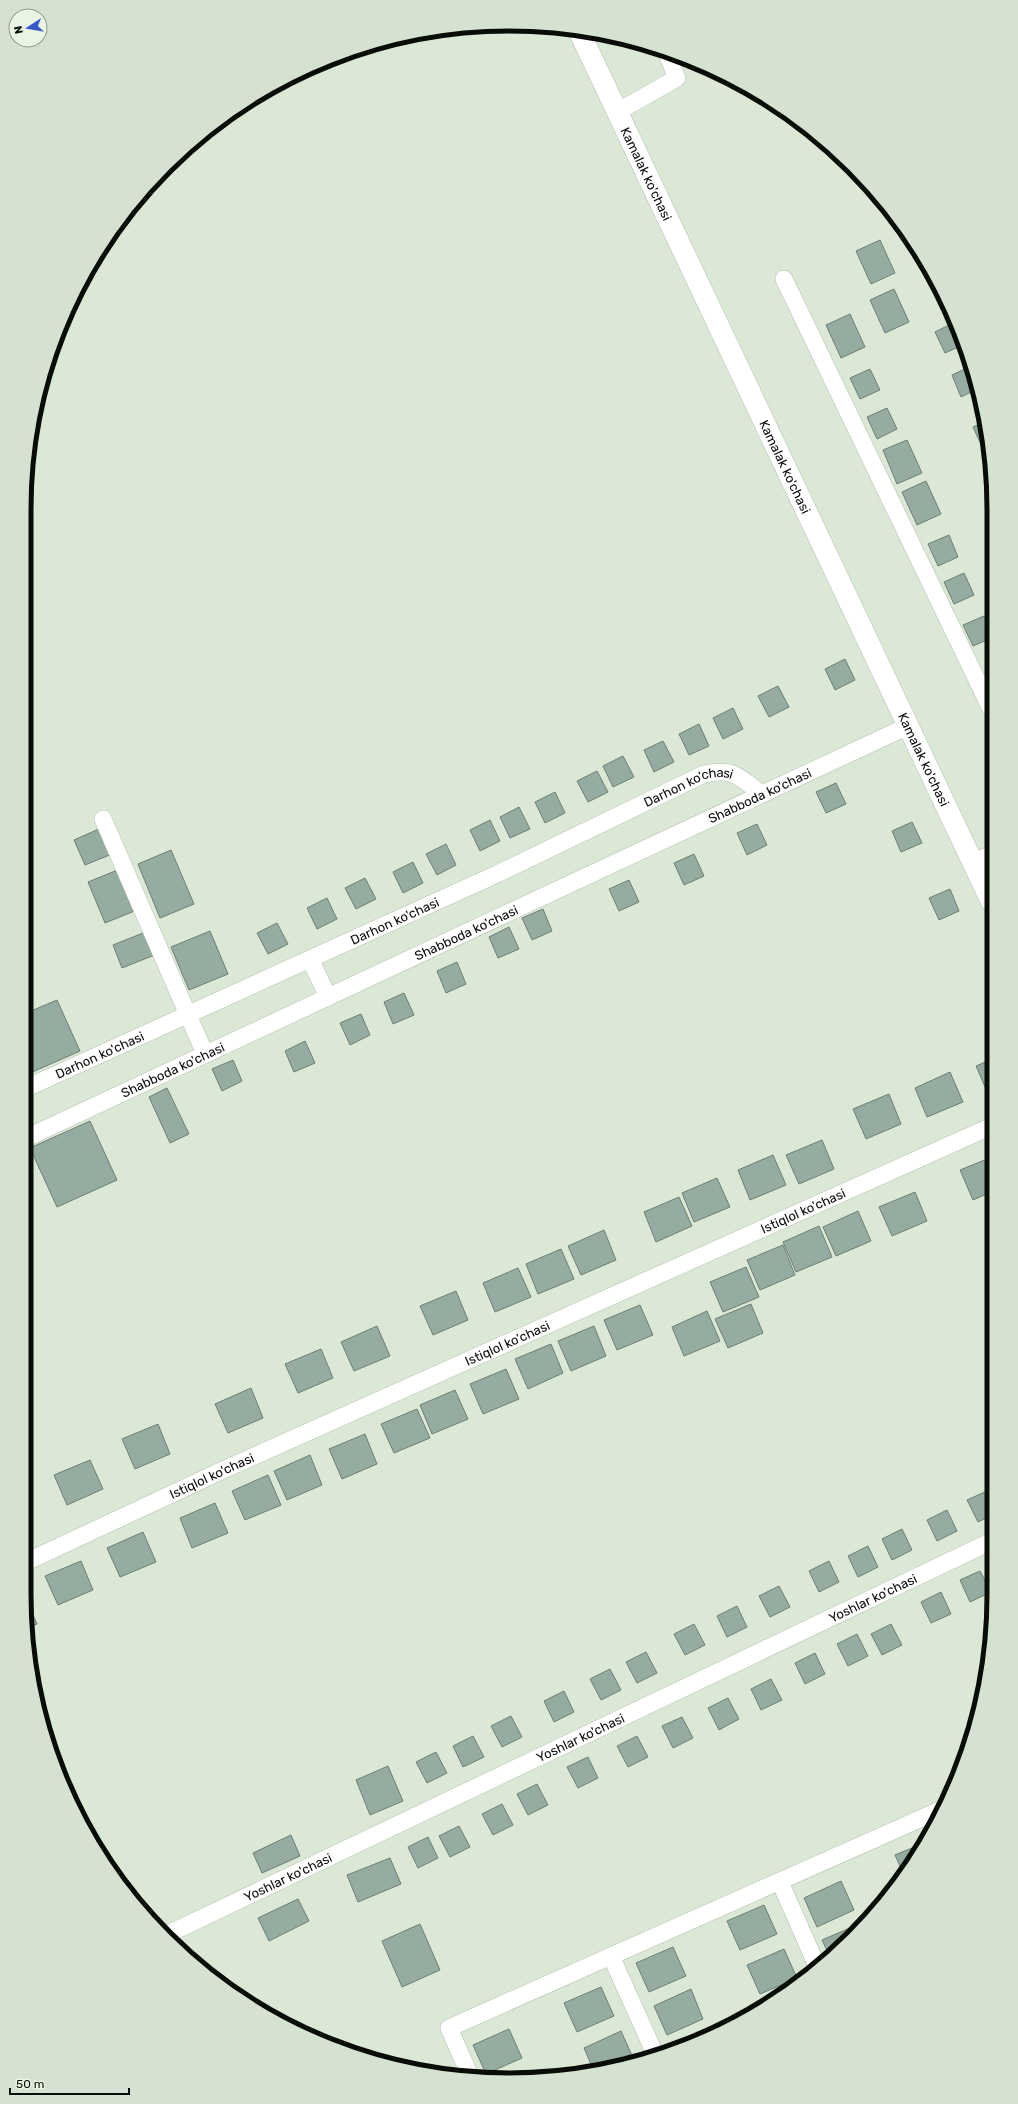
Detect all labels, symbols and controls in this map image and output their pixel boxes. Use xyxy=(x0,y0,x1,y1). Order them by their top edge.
north arrow xyxy=(8,8,48,48)
text: N xyxy=(12,25,26,35)
street label: Kamalak ko'chasi xyxy=(618,125,675,223)
street label: Kamalak ko'chasi xyxy=(757,417,814,516)
street label: Kamalak ko'chasi xyxy=(895,710,953,809)
street label: Darhon ko'chasi xyxy=(641,765,735,810)
street label: Shabboda ko'chasi xyxy=(706,765,814,826)
street label: Darhon ko'chasi xyxy=(348,894,441,947)
street label: Shabboda ko'chasi xyxy=(412,902,520,963)
street label: Darhon ko'chasi xyxy=(53,1028,146,1081)
street label: Shabboda ko'chasi xyxy=(119,1039,227,1100)
street label: Istiqlol ko'chasi xyxy=(758,1185,848,1236)
street label: Istiqlol ko'chasi xyxy=(463,1317,552,1368)
street label: Istiqlol ko'chasi xyxy=(167,1450,256,1501)
street label: Yoshlar ko'chasi xyxy=(826,1571,919,1625)
street label: Yoshlar ko'chasi xyxy=(534,1710,627,1765)
street label: Yoshlar ko'chasi xyxy=(241,1850,334,1904)
scale bar xyxy=(10,2070,129,2096)
text: 50 m xyxy=(16,2077,44,2091)

